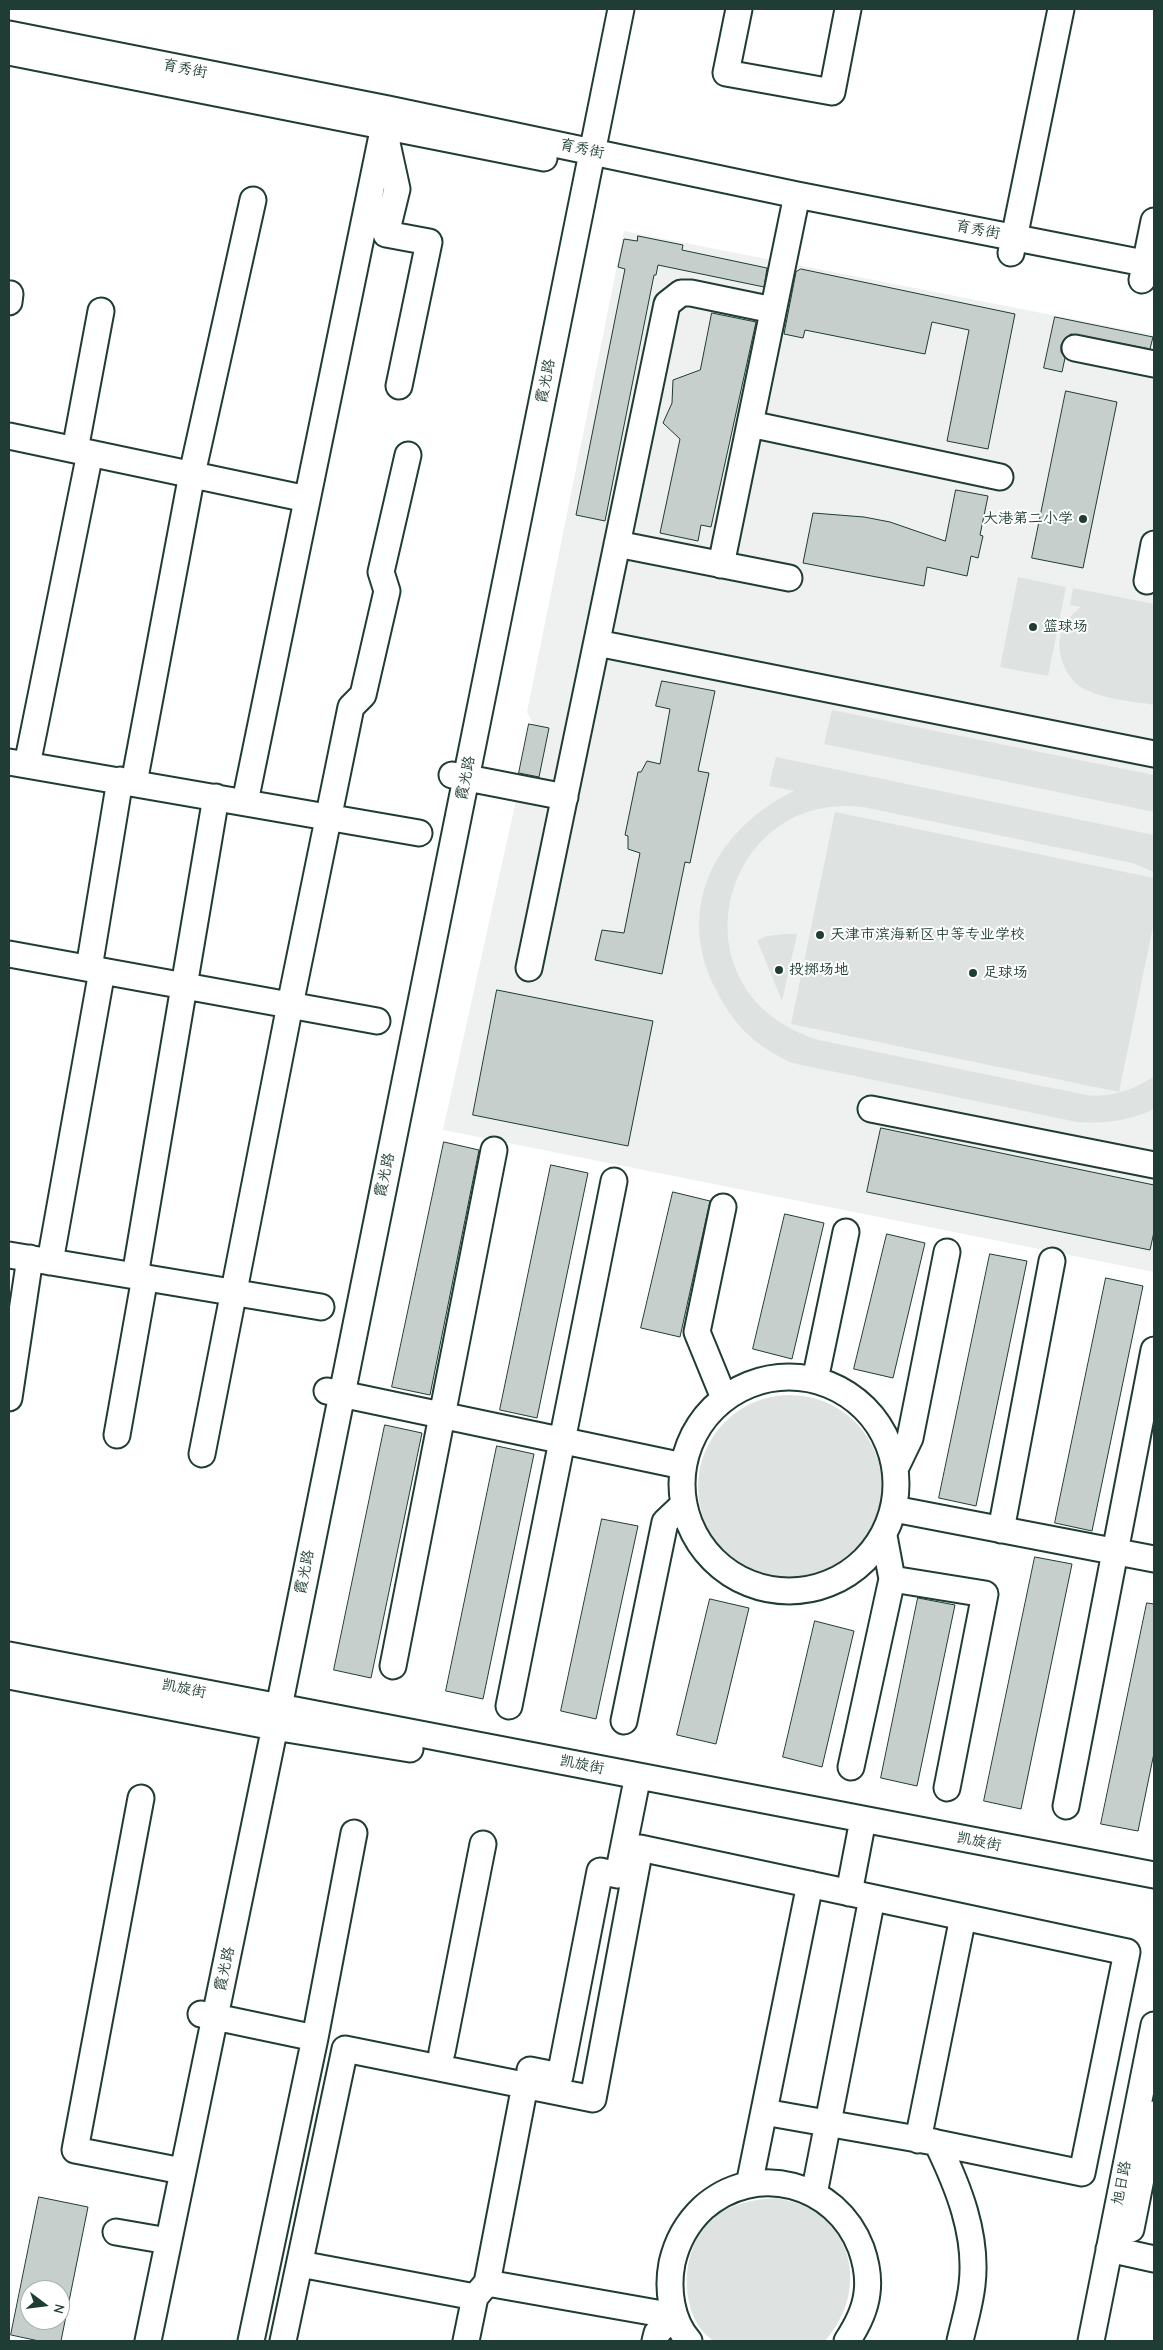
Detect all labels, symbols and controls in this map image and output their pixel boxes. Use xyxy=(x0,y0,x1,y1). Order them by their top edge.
street label: 育秀街 xyxy=(161,56,209,82)
street label: 育秀街 xyxy=(558,136,606,162)
street label: 育秀街 xyxy=(954,217,1002,243)
street label: 霞光路 xyxy=(533,357,559,405)
place label: 大港第二小学 xyxy=(983,510,1073,528)
marker: 大港第二小学 xyxy=(1077,513,1089,525)
place label: 篮球场 xyxy=(1043,618,1088,636)
marker: 篮球场 xyxy=(1027,621,1039,633)
street label: 霞光路 xyxy=(453,754,479,802)
place label: 天津市滨海新区中等专业学校 xyxy=(830,926,1025,944)
marker: 天津市滨海新区中等专业学校 xyxy=(814,929,826,941)
place label: 投掷场地 xyxy=(789,961,849,979)
marker: 投掷场地 xyxy=(773,964,785,976)
place label: 足球场 xyxy=(983,964,1028,982)
marker: 足球场 xyxy=(967,967,979,979)
street label: 霞光路 xyxy=(372,1151,398,1199)
street label: 霞光路 xyxy=(292,1548,318,1596)
street label: 凯旋街 xyxy=(160,1676,208,1702)
street label: 凯旋街 xyxy=(558,1752,606,1778)
street label: 凯旋街 xyxy=(955,1829,1003,1855)
street label: 霞光路 xyxy=(212,1945,238,1993)
street label: 旭日路 xyxy=(1109,2159,1135,2207)
north arrow xyxy=(20,2280,70,2330)
text: N xyxy=(50,2302,68,2315)

